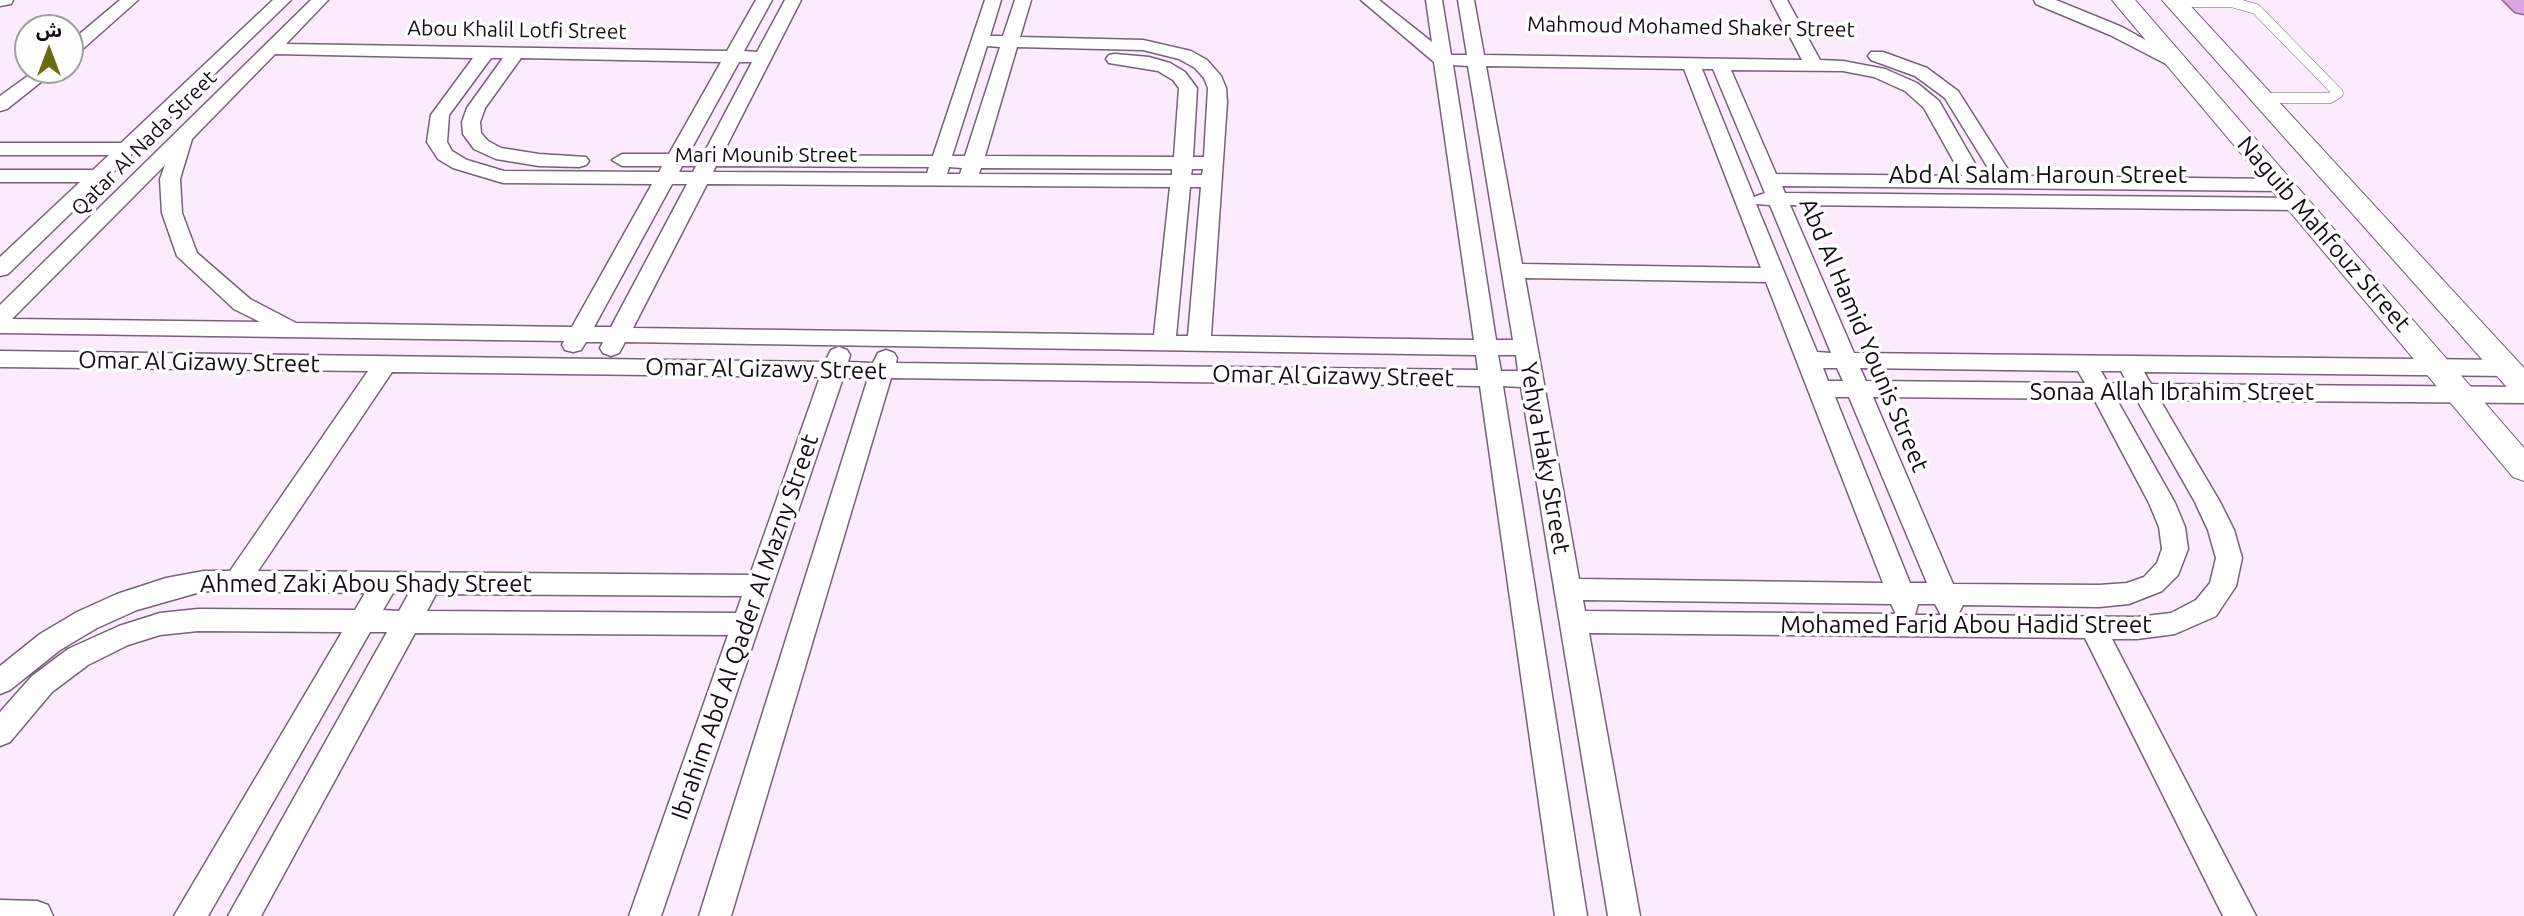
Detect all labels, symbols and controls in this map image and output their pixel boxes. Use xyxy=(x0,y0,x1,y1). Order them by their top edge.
street label: Mahmoud Mohamed Shaker Street xyxy=(1527,12,1855,42)
north arrow xyxy=(14,14,84,84)
street label: Abou Khalil Lotfi Street xyxy=(407,15,627,45)
text: ش xyxy=(36,19,62,41)
street label: Qatar Al Nada Street xyxy=(66,65,222,221)
street label: Naguib Mahfouz Street xyxy=(2231,130,2417,338)
street label: Mari Mounib Street xyxy=(675,142,857,168)
street label: Abd Al Salam Haroun Street xyxy=(1889,161,2187,189)
street label: Abd Al Hamid Younis Street xyxy=(1793,194,1935,476)
street label: Omar Al Gizawy Street xyxy=(78,345,320,379)
street label: Omar Al Gizawy Street xyxy=(645,352,887,386)
street label: Omar Al Gizawy Street xyxy=(1212,359,1454,393)
street label: Yehya Haky Street xyxy=(1514,360,1576,556)
street label: Sonaa Allah Ibrahim Street xyxy=(2030,378,2314,406)
street label: Ibrahim Abd Al Qader Al Mazny Street xyxy=(665,430,825,824)
street label: Ahmed Zaki Abou Shady Street xyxy=(200,570,532,598)
street label: Mohamed Farid Abou Hadid Street xyxy=(1780,611,2152,639)

